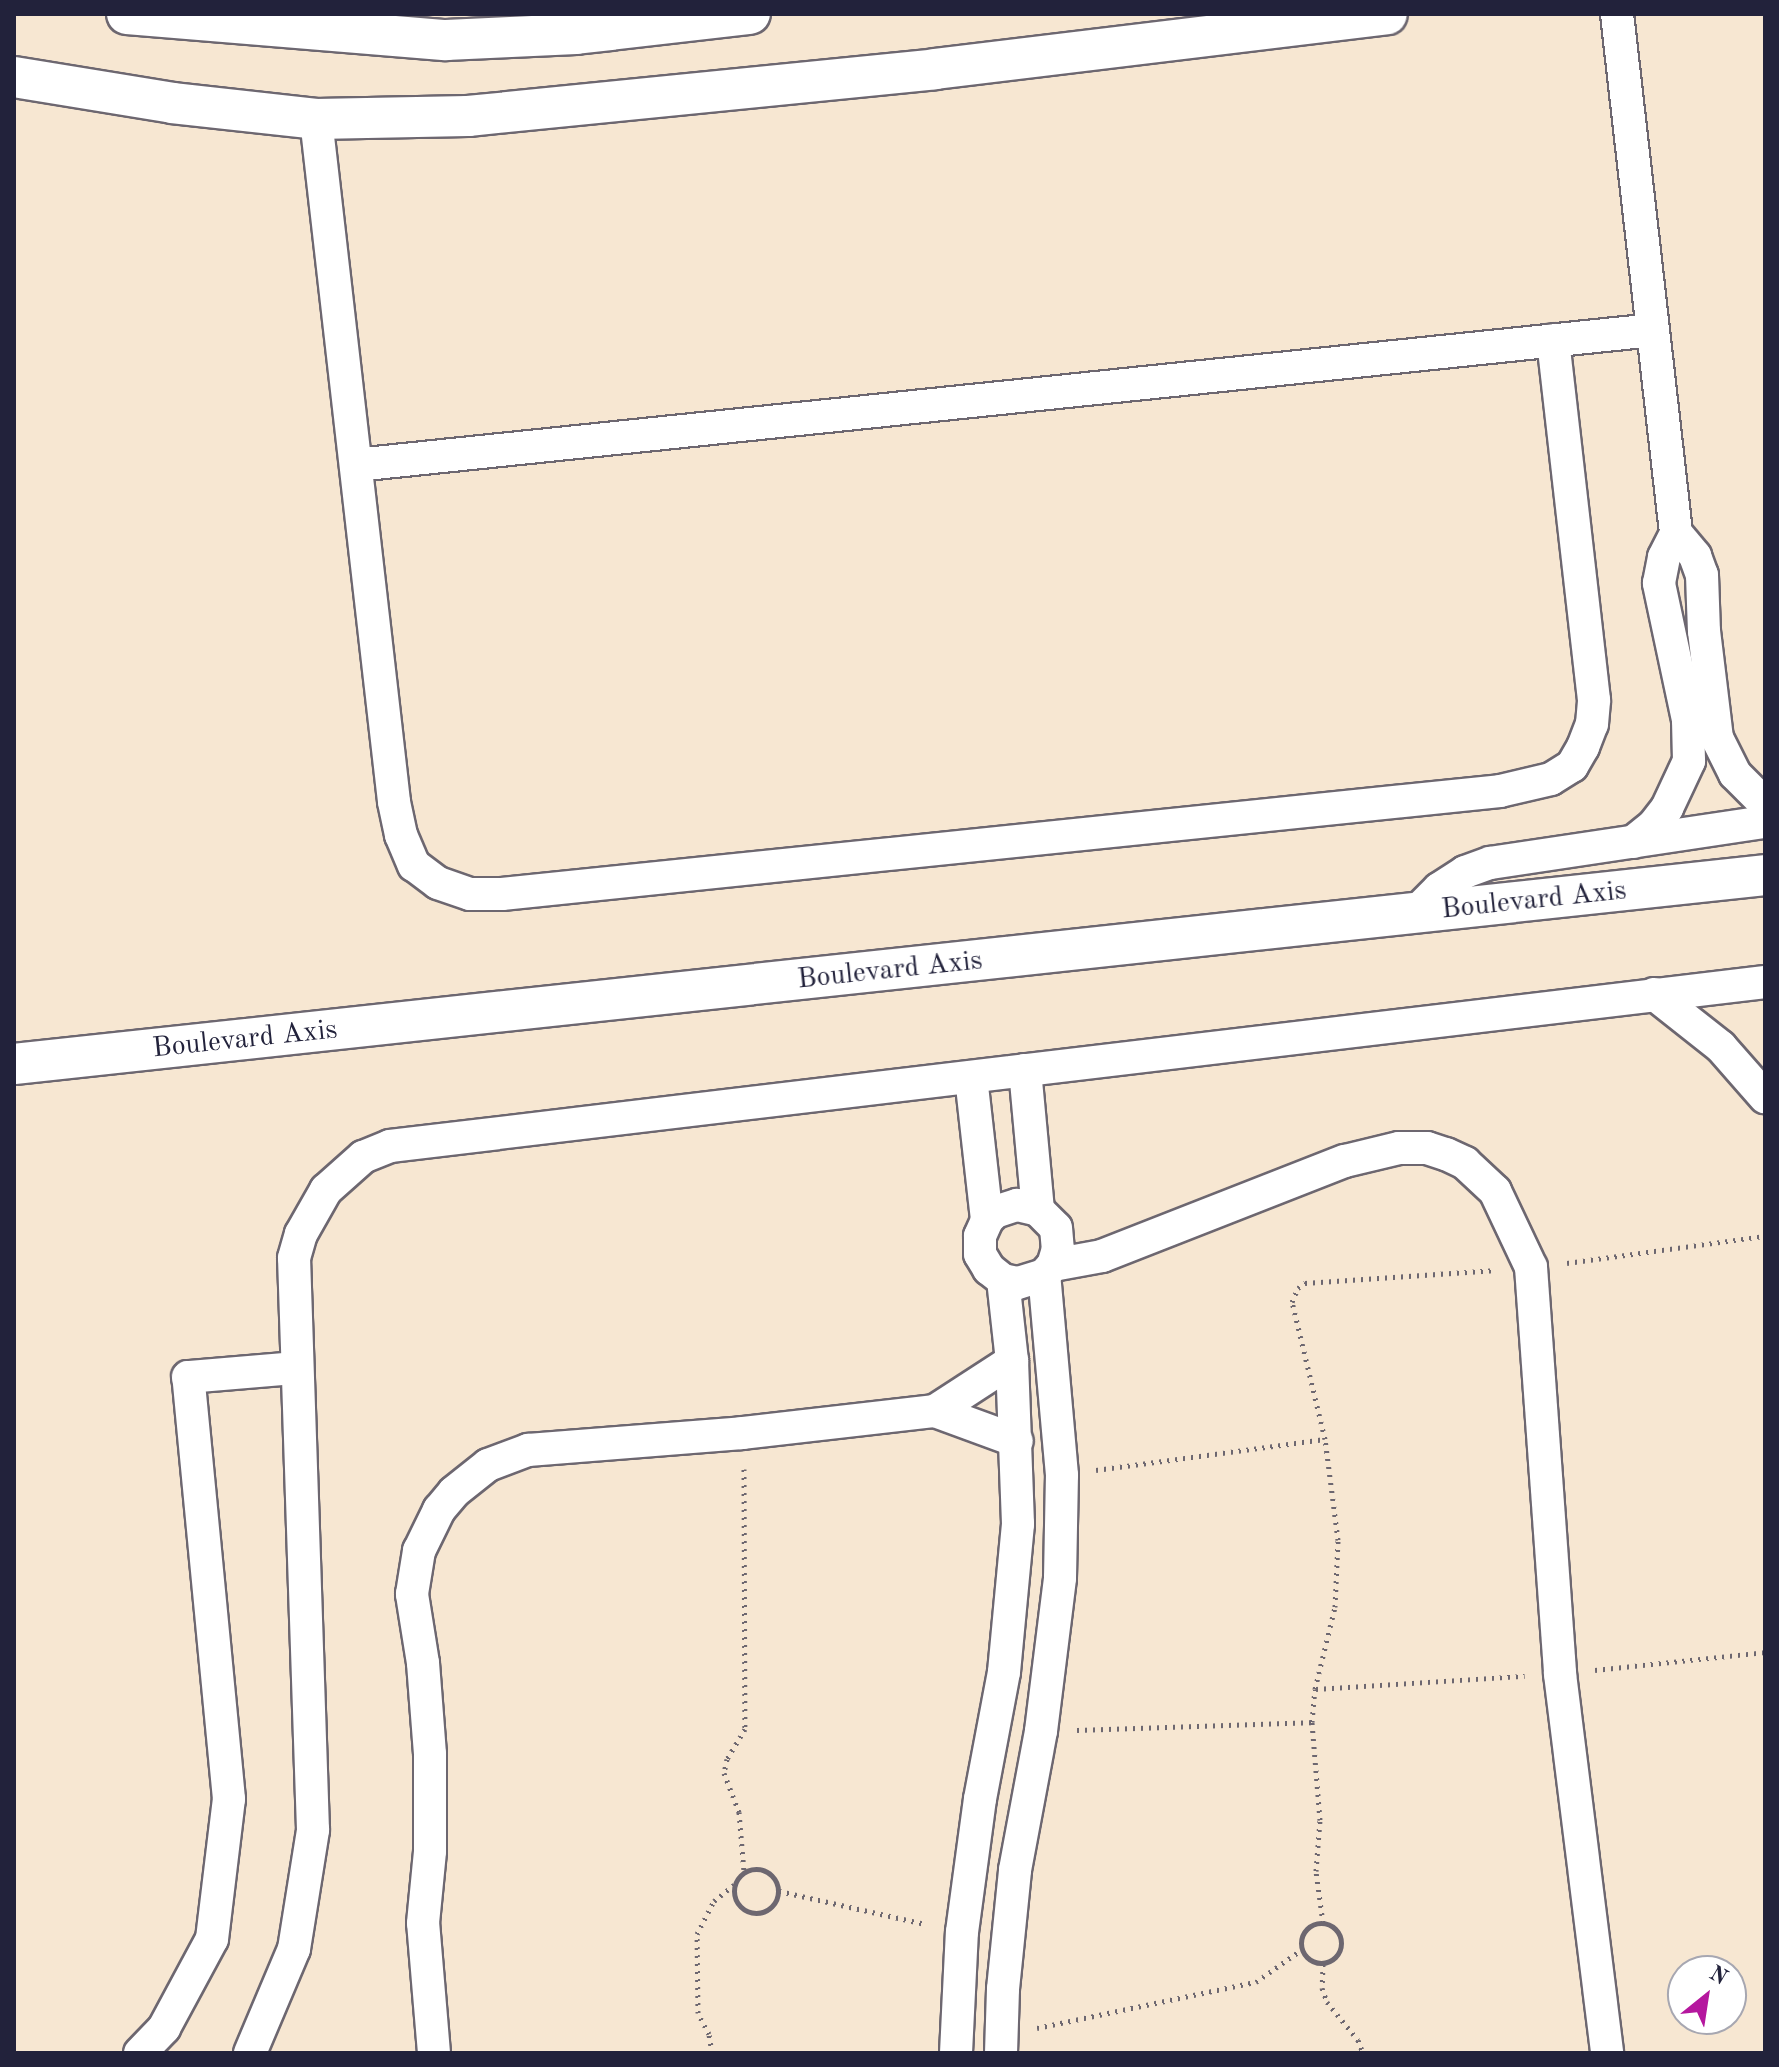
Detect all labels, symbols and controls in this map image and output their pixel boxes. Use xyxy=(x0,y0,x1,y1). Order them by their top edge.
street label: Boulevard Axis xyxy=(1440,875,1628,927)
street label: Boulevard Axis xyxy=(796,945,984,997)
street label: Boulevard Axis xyxy=(151,1014,339,1066)
north arrow xyxy=(1667,1955,1747,2035)
text: N xyxy=(1705,1962,1731,1990)

